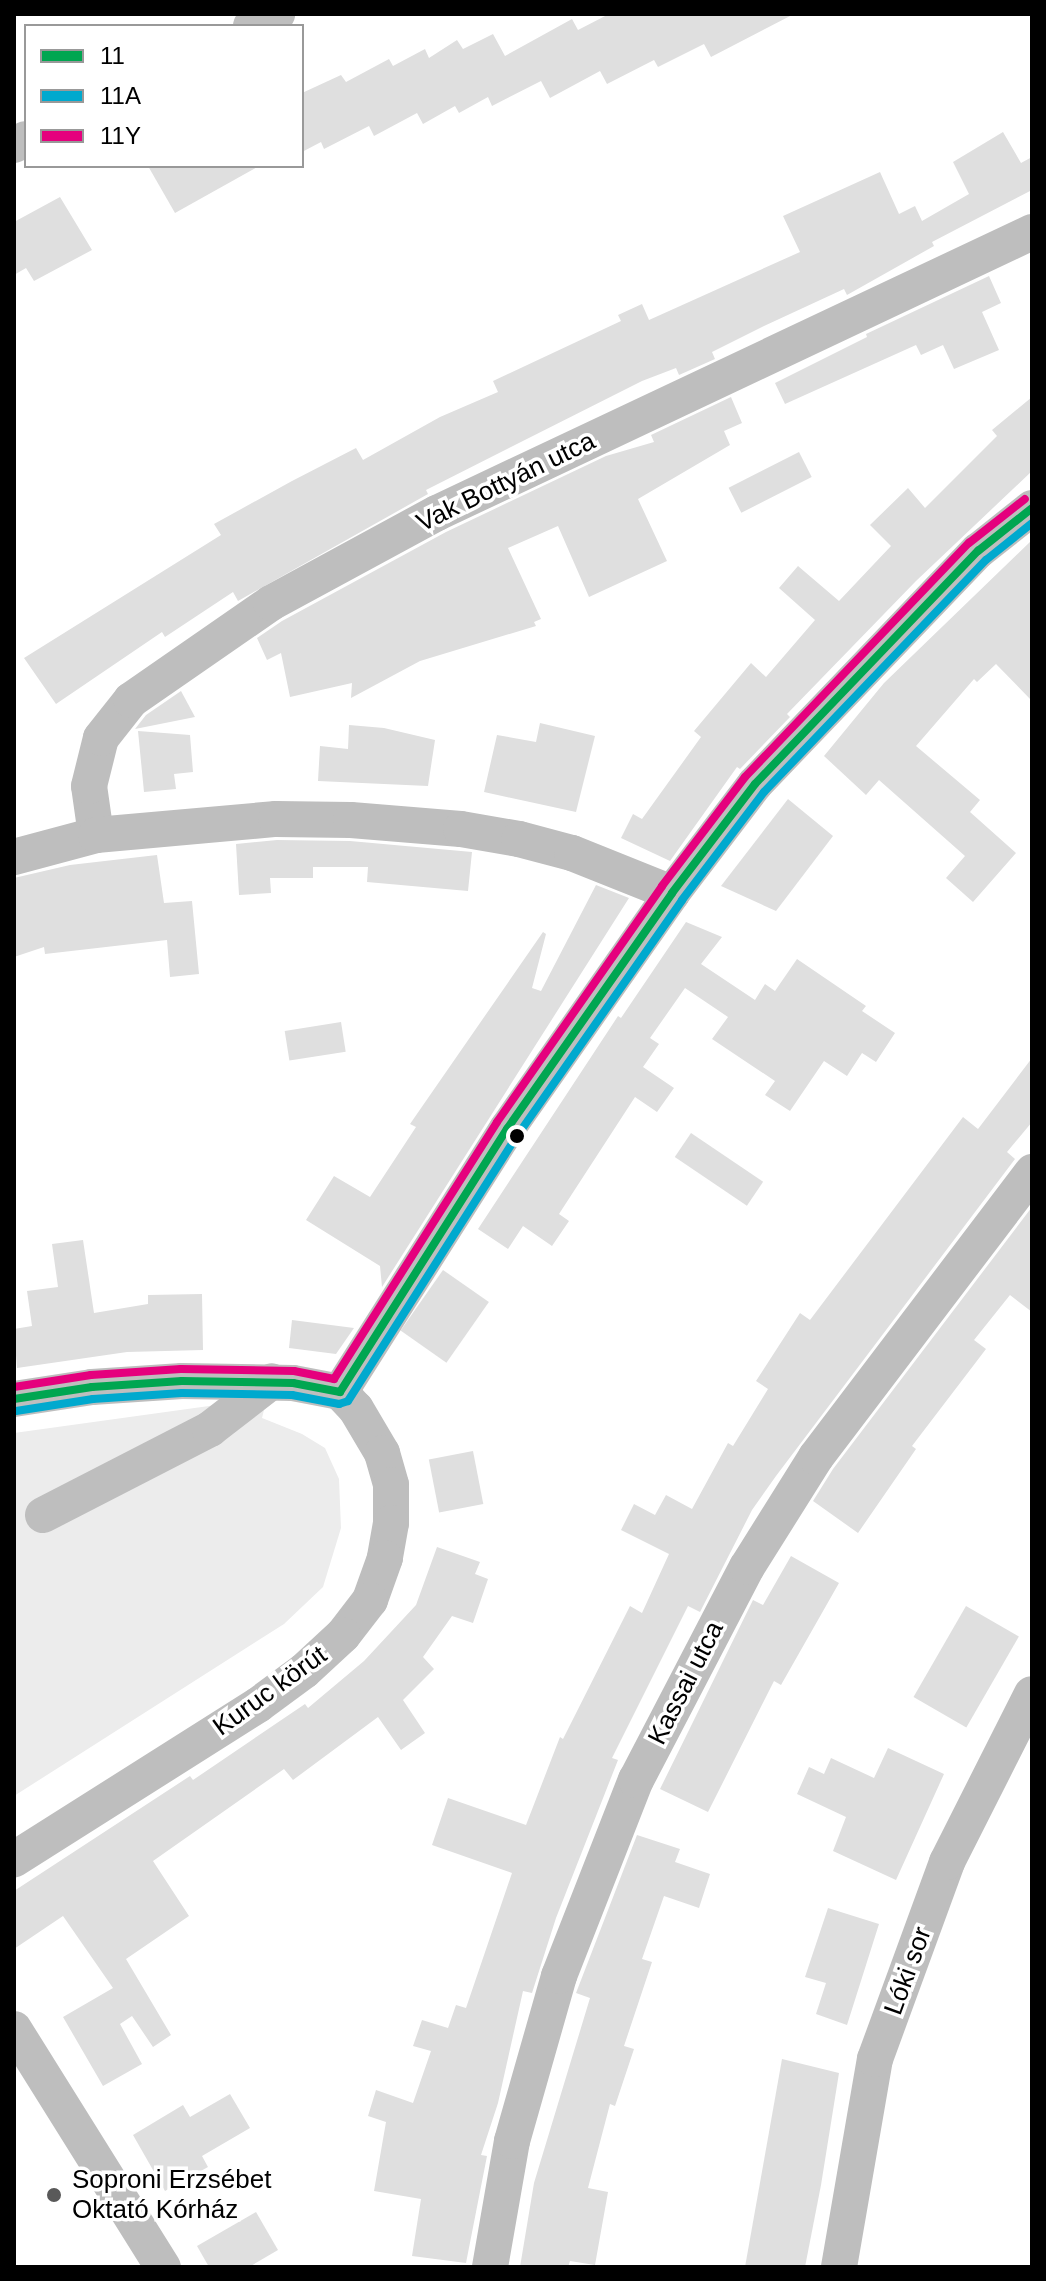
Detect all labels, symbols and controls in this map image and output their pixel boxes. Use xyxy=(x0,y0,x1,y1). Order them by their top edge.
legend xyxy=(24,24,304,168)
text: 11 xyxy=(100,42,125,69)
text: 11A xyxy=(100,82,141,109)
text: 11Y xyxy=(100,122,141,149)
street label: Vak Bottyán utca xyxy=(412,425,600,539)
unlabelled marker xyxy=(509,1128,525,1144)
street label: Kassai utca xyxy=(642,1616,730,1750)
street label: Kuruc körút xyxy=(207,1639,333,1743)
street label: Lóki sor xyxy=(878,1923,938,2019)
place label: Soproni Erzsébet Oktató Kórház xyxy=(72,2164,271,2226)
marker: Soproni Erzsébet Oktató Kórház xyxy=(43,2184,65,2206)

